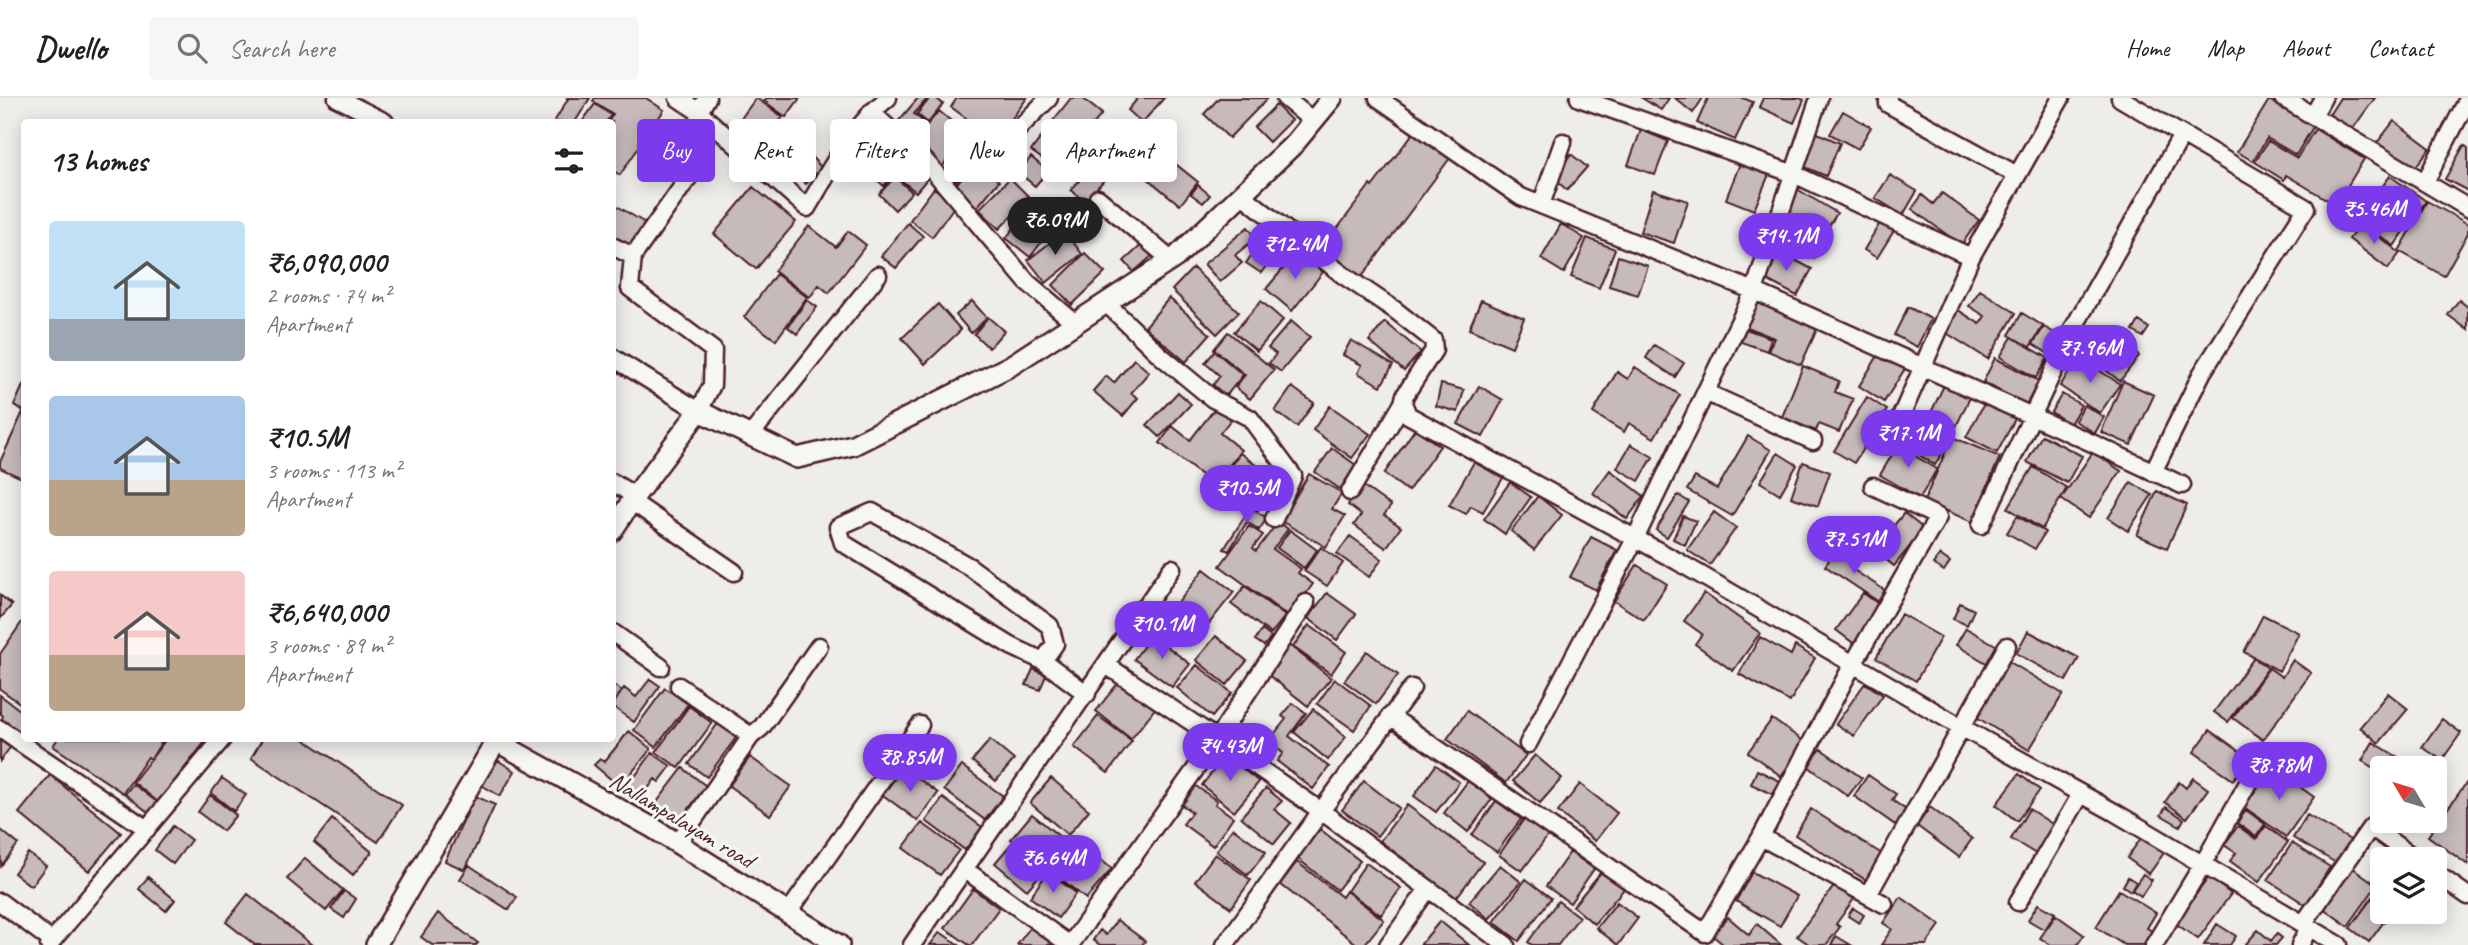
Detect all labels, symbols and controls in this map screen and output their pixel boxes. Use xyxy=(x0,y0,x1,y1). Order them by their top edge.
search box xyxy=(149,17,639,80)
text: Dwello xyxy=(35,27,107,69)
icon: search xyxy=(173,29,211,67)
text: Search here xyxy=(229,32,335,65)
text: Home xyxy=(2126,33,2169,63)
text: Map xyxy=(2207,33,2244,63)
text: About xyxy=(2282,33,2330,63)
text: Contact xyxy=(2368,33,2433,63)
chip: Buy xyxy=(637,119,715,182)
chip: Rent xyxy=(729,119,816,182)
chip: Filters xyxy=(830,119,930,182)
chip: New xyxy=(944,119,1027,182)
chip: Apartment xyxy=(1041,119,1177,182)
text: 13 homes xyxy=(49,142,147,180)
icon: filters xyxy=(550,142,588,180)
pin: ₹5.46M xyxy=(2317,186,2431,246)
text: ₹5.46M xyxy=(2343,194,2405,223)
pin: ₹6.09M xyxy=(998,198,1112,257)
text: ₹6.09M xyxy=(1024,205,1086,234)
pin: ₹14.1M xyxy=(1729,214,1843,273)
text: ₹14.1M xyxy=(1755,221,1817,250)
pin: ₹12.4M xyxy=(1238,222,1352,281)
text: ₹12.4M xyxy=(1264,229,1326,258)
text: ₹6,090,000 xyxy=(266,243,386,281)
icon: home xyxy=(105,249,189,333)
text: 2 rooms · 74 m² xyxy=(266,281,390,310)
text: Apartment xyxy=(266,310,351,339)
pin: ₹7.96M xyxy=(2033,326,2147,385)
text: ₹7.96M xyxy=(2059,333,2121,362)
pin: ₹17.1M xyxy=(1851,410,1965,470)
text: ₹10.5M xyxy=(266,418,347,456)
text: ₹17.1M xyxy=(1877,418,1939,447)
icon: home xyxy=(105,424,189,508)
text: 3 rooms · 113 m² xyxy=(266,456,401,485)
pin: ₹10.5M xyxy=(1190,466,1304,525)
text: ₹10.5M xyxy=(1216,473,1278,502)
text: Apartment xyxy=(266,485,351,514)
pin: ₹7.51M xyxy=(1797,517,1911,576)
text: ₹7.51M xyxy=(1823,524,1885,553)
text: ₹6,640,000 xyxy=(266,593,387,631)
icon: home xyxy=(105,599,189,683)
pin: ₹10.1M xyxy=(1105,602,1219,661)
text: ₹10.1M xyxy=(1131,609,1193,638)
text: 3 rooms · 89 m² xyxy=(266,631,390,660)
text: Apartment xyxy=(266,660,351,689)
pin: ₹4.43M xyxy=(1173,724,1287,783)
text: ₹4.43M xyxy=(1199,731,1261,760)
pin: ₹8.85M xyxy=(853,734,967,794)
text: ₹8.85M xyxy=(879,742,941,771)
pin: ₹8.78M xyxy=(2222,742,2336,802)
text: ₹8.78M xyxy=(2248,750,2310,779)
north arrow xyxy=(2370,756,2446,833)
map controls xyxy=(2370,756,2447,924)
street label: Nallampalayam road xyxy=(604,765,763,877)
pin: ₹6.64M xyxy=(996,836,1110,895)
text: ₹6.64M xyxy=(1021,843,1085,872)
button: layers xyxy=(2370,847,2447,924)

